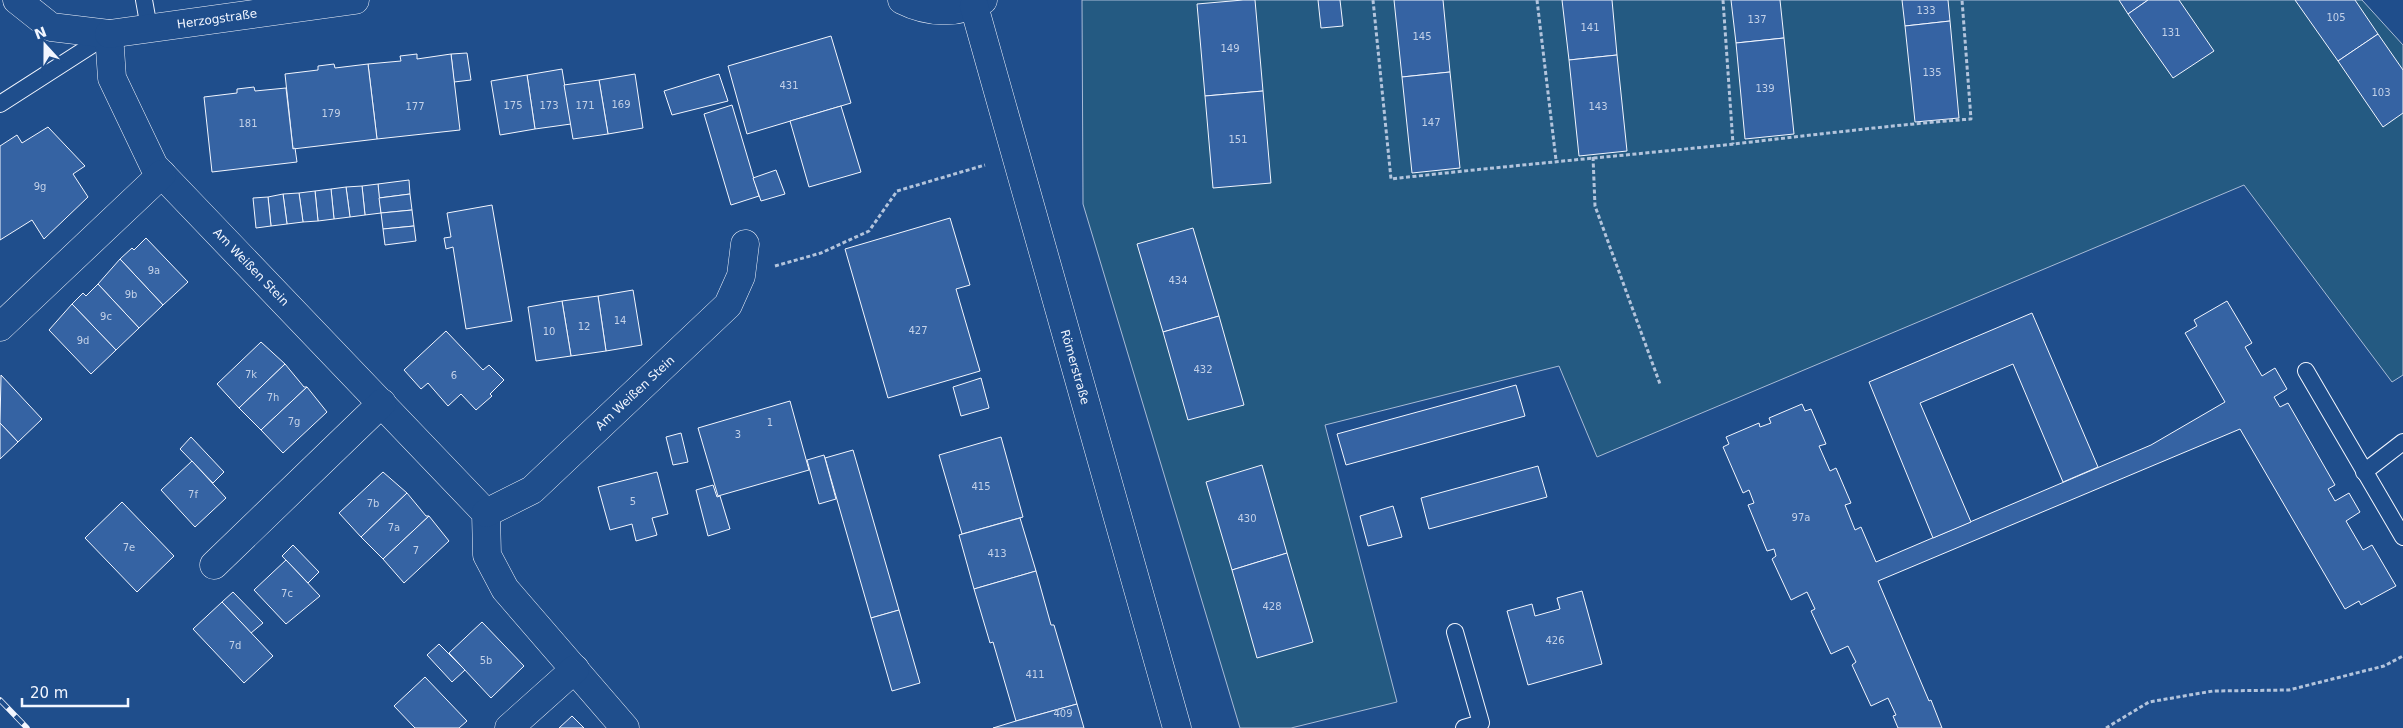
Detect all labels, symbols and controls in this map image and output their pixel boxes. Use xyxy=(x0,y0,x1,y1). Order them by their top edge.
house number: 133 xyxy=(1916,5,1936,16)
street label: Herzogstraße xyxy=(176,6,258,32)
house number: 105 xyxy=(2326,12,2346,23)
house number: 137 xyxy=(1747,14,1767,25)
north arrow xyxy=(20,20,70,70)
house number: 141 xyxy=(1580,22,1600,33)
text: N xyxy=(32,23,49,42)
house number: 131 xyxy=(2161,27,2181,38)
house number: 145 xyxy=(1412,31,1432,42)
house number: 149 xyxy=(1220,43,1240,54)
house number: 135 xyxy=(1922,67,1942,78)
house number: 431 xyxy=(779,80,799,91)
house number: 139 xyxy=(1755,83,1775,94)
house number: 103 xyxy=(2371,87,2391,98)
house number: 169 xyxy=(611,99,631,110)
house number: 175 xyxy=(503,100,523,111)
house number: 173 xyxy=(539,100,559,111)
house number: 171 xyxy=(575,100,595,111)
house number: 177 xyxy=(405,101,425,112)
house number: 143 xyxy=(1588,101,1608,112)
house number: 179 xyxy=(321,108,341,119)
house number: 147 xyxy=(1421,117,1441,128)
house number: 181 xyxy=(238,118,258,129)
house number: 151 xyxy=(1228,134,1248,145)
house number: 9g xyxy=(34,181,46,192)
street label: Am Weißen Stein xyxy=(210,225,292,309)
house number: 9a xyxy=(148,265,160,276)
house number: 434 xyxy=(1168,275,1188,286)
house number: 9b xyxy=(125,289,137,300)
house number: 9c xyxy=(100,311,112,322)
house number: 14 xyxy=(614,315,626,326)
house number: 12 xyxy=(578,321,590,332)
house number: 427 xyxy=(908,325,928,336)
house number: 10 xyxy=(543,326,555,337)
street label: Römerstraße xyxy=(1058,328,1092,406)
house number: 9d xyxy=(77,335,89,346)
street label: Am Weißen Stein xyxy=(593,353,677,433)
house number: 432 xyxy=(1193,364,1213,375)
house number: 7k xyxy=(245,369,257,380)
house number: 6 xyxy=(451,370,457,381)
house number: 7h xyxy=(267,392,279,403)
house number: 7g xyxy=(288,416,300,427)
house number: 1 xyxy=(767,417,773,428)
house number: 3 xyxy=(735,429,741,440)
house number: 415 xyxy=(971,481,991,492)
house number: 7f xyxy=(188,489,198,500)
house number: 5 xyxy=(630,496,636,507)
house number: 7b xyxy=(367,498,379,509)
house number: 97a xyxy=(1792,512,1810,523)
house number: 430 xyxy=(1237,513,1257,524)
house number: 7a xyxy=(388,522,400,533)
house number: 7e xyxy=(123,542,135,553)
house number: 7 xyxy=(413,545,419,556)
house number: 413 xyxy=(987,548,1007,559)
house number: 7c xyxy=(281,588,293,599)
house number: 428 xyxy=(1262,601,1282,612)
house number: 426 xyxy=(1545,635,1565,646)
house number: 7d xyxy=(229,640,241,651)
house number: 5b xyxy=(480,655,492,666)
house number: 411 xyxy=(1025,669,1045,680)
scale bar xyxy=(22,676,129,708)
text: 20 m xyxy=(30,684,68,702)
house number: 409 xyxy=(1053,708,1073,719)

